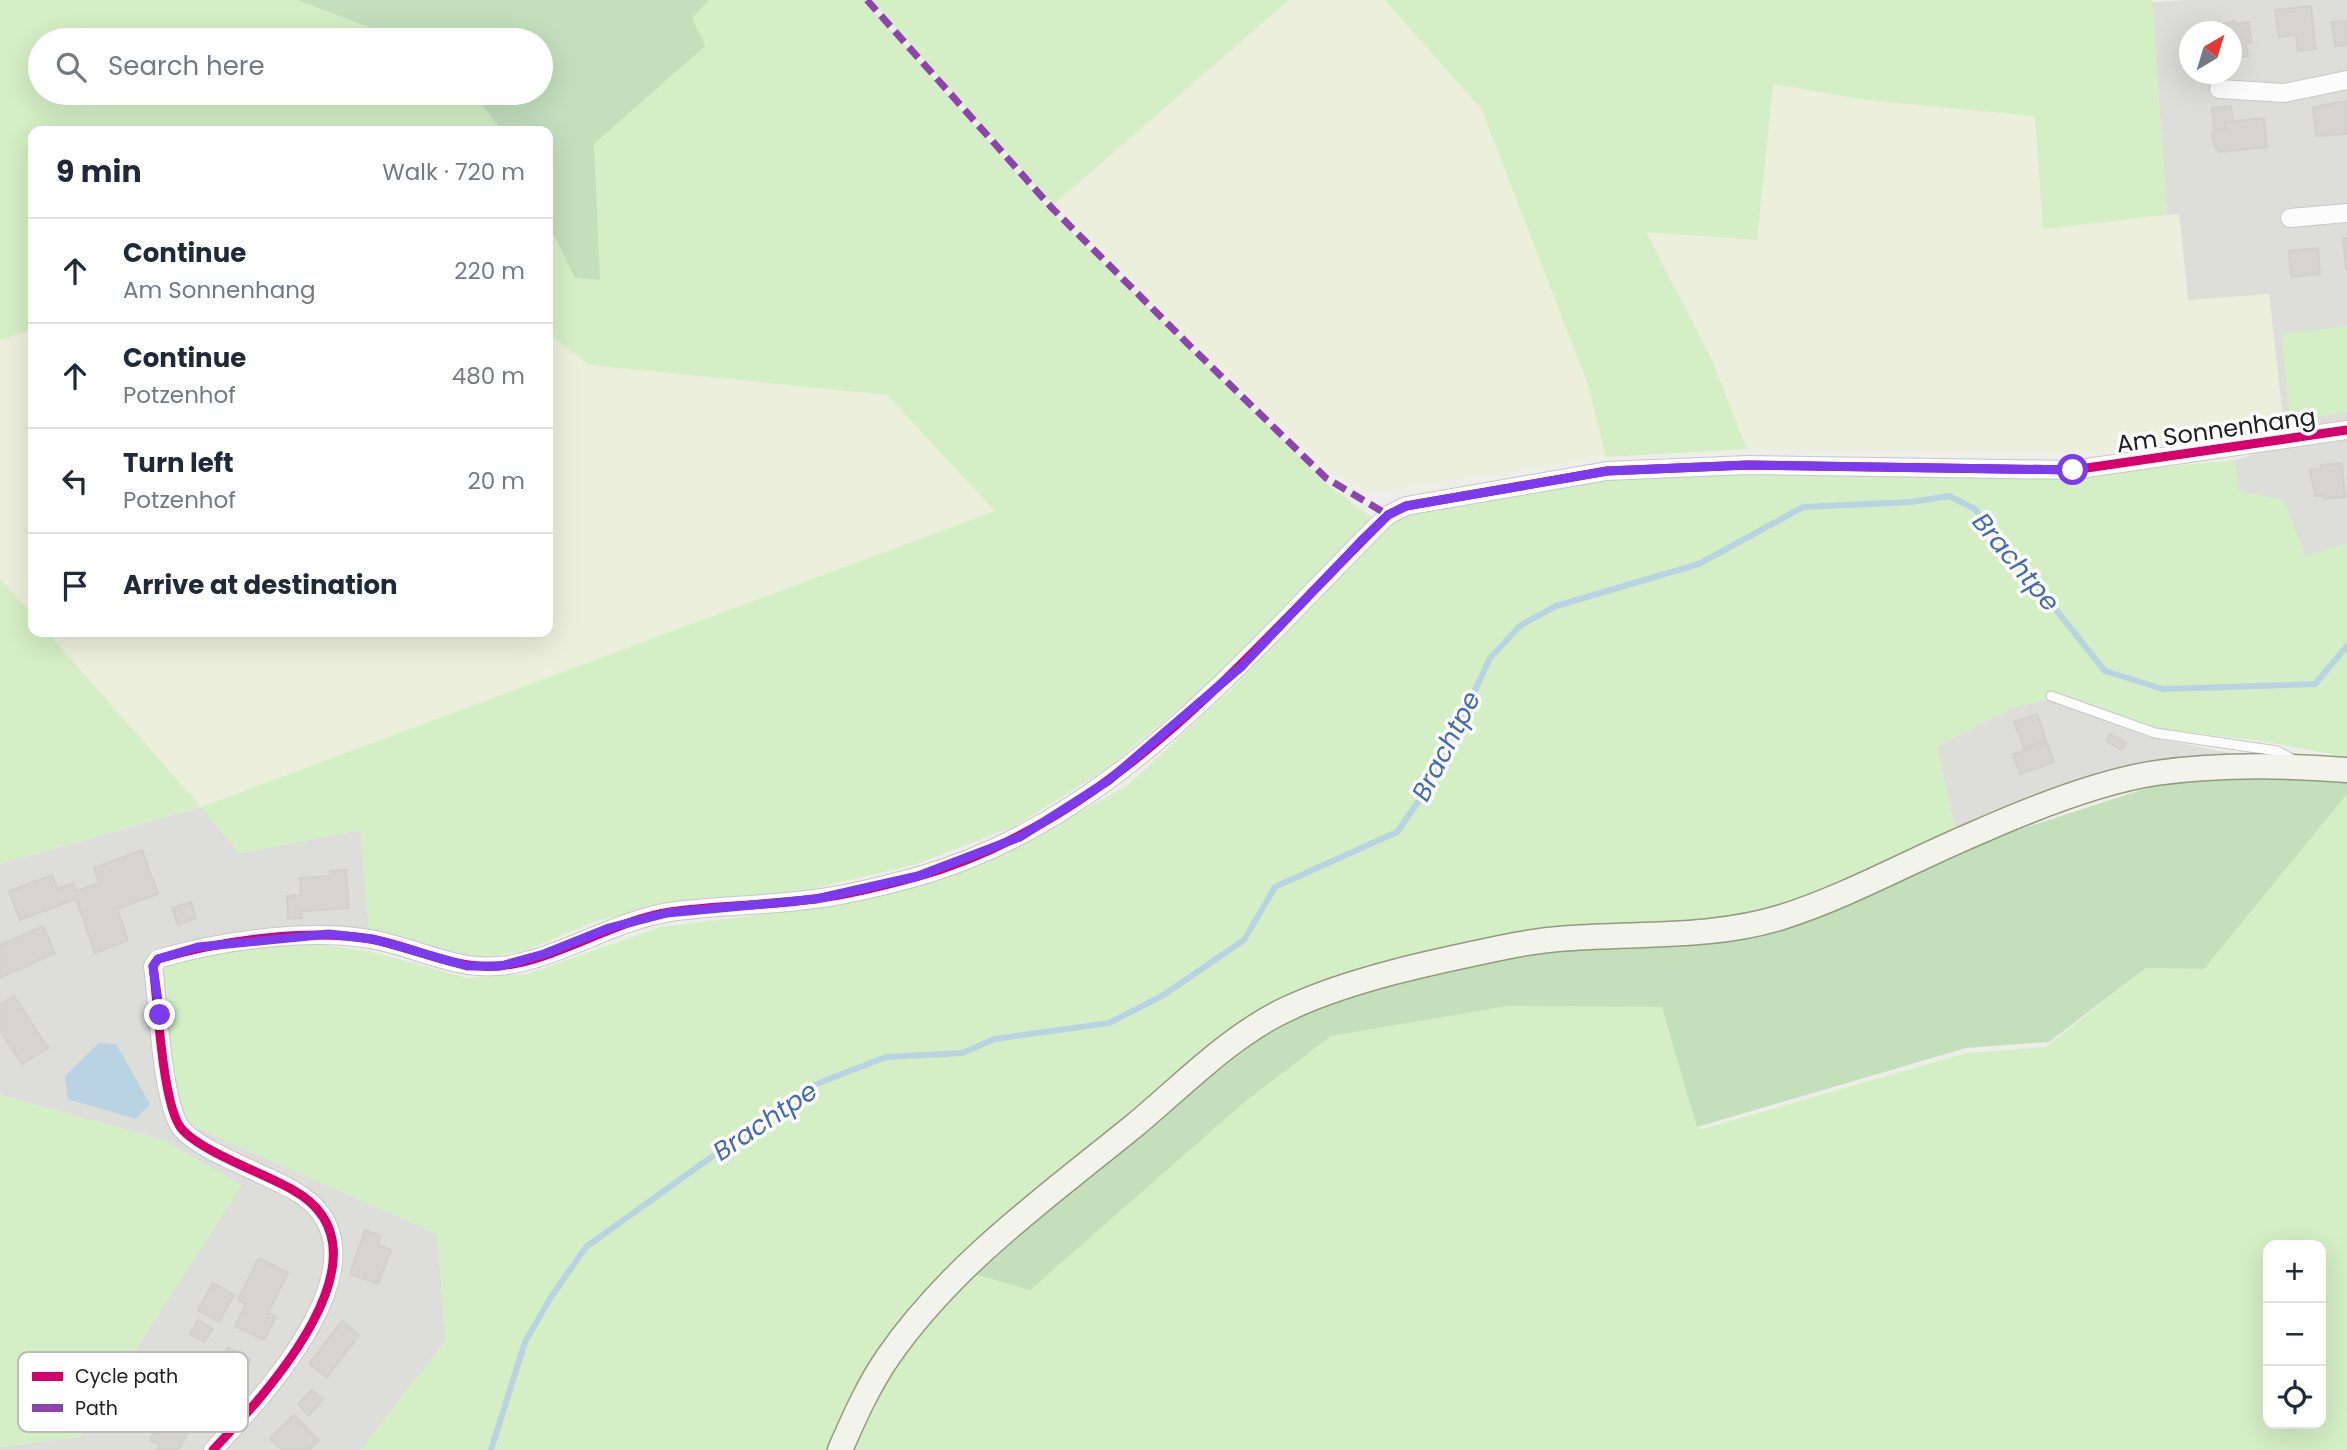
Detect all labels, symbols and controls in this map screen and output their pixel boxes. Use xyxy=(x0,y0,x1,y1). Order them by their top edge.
north arrow xyxy=(2179,21,2242,84)
search box xyxy=(28,28,553,105)
icon: search xyxy=(52,48,90,86)
text: Search here xyxy=(108,48,265,84)
text: 9 min xyxy=(56,150,142,193)
text: Walk · 720 m xyxy=(382,156,525,188)
text: Continue xyxy=(123,235,246,271)
icon: ahead xyxy=(56,252,94,290)
text: 220 m xyxy=(454,255,525,287)
text: Am Sonnenhang xyxy=(123,274,316,306)
text: Continue xyxy=(123,340,246,376)
icon: ahead xyxy=(56,357,94,395)
text: 480 m xyxy=(452,360,525,392)
text: Potzenhof xyxy=(123,379,236,411)
street label: Am Sonnenhang xyxy=(2114,400,2318,460)
text: Turn left xyxy=(123,445,234,481)
route start xyxy=(2057,454,2088,485)
icon: left xyxy=(56,462,94,500)
text: 20 m xyxy=(467,465,525,497)
text: Potzenhof xyxy=(123,484,236,516)
water label: Brachtpe xyxy=(1964,505,2068,619)
icon: arrive xyxy=(56,567,94,605)
text: Arrive at destination xyxy=(123,567,398,603)
water label: Brachtpe xyxy=(1403,685,1489,807)
route end xyxy=(144,999,175,1030)
water label: Brachtpe xyxy=(706,1073,824,1169)
map controls xyxy=(2263,1240,2326,1429)
button: + xyxy=(2263,1240,2326,1303)
button: − xyxy=(2263,1303,2326,1366)
legend xyxy=(18,1352,248,1432)
text: Cycle path xyxy=(75,1363,178,1390)
button: locate xyxy=(2263,1366,2326,1429)
text: Path xyxy=(75,1395,118,1422)

